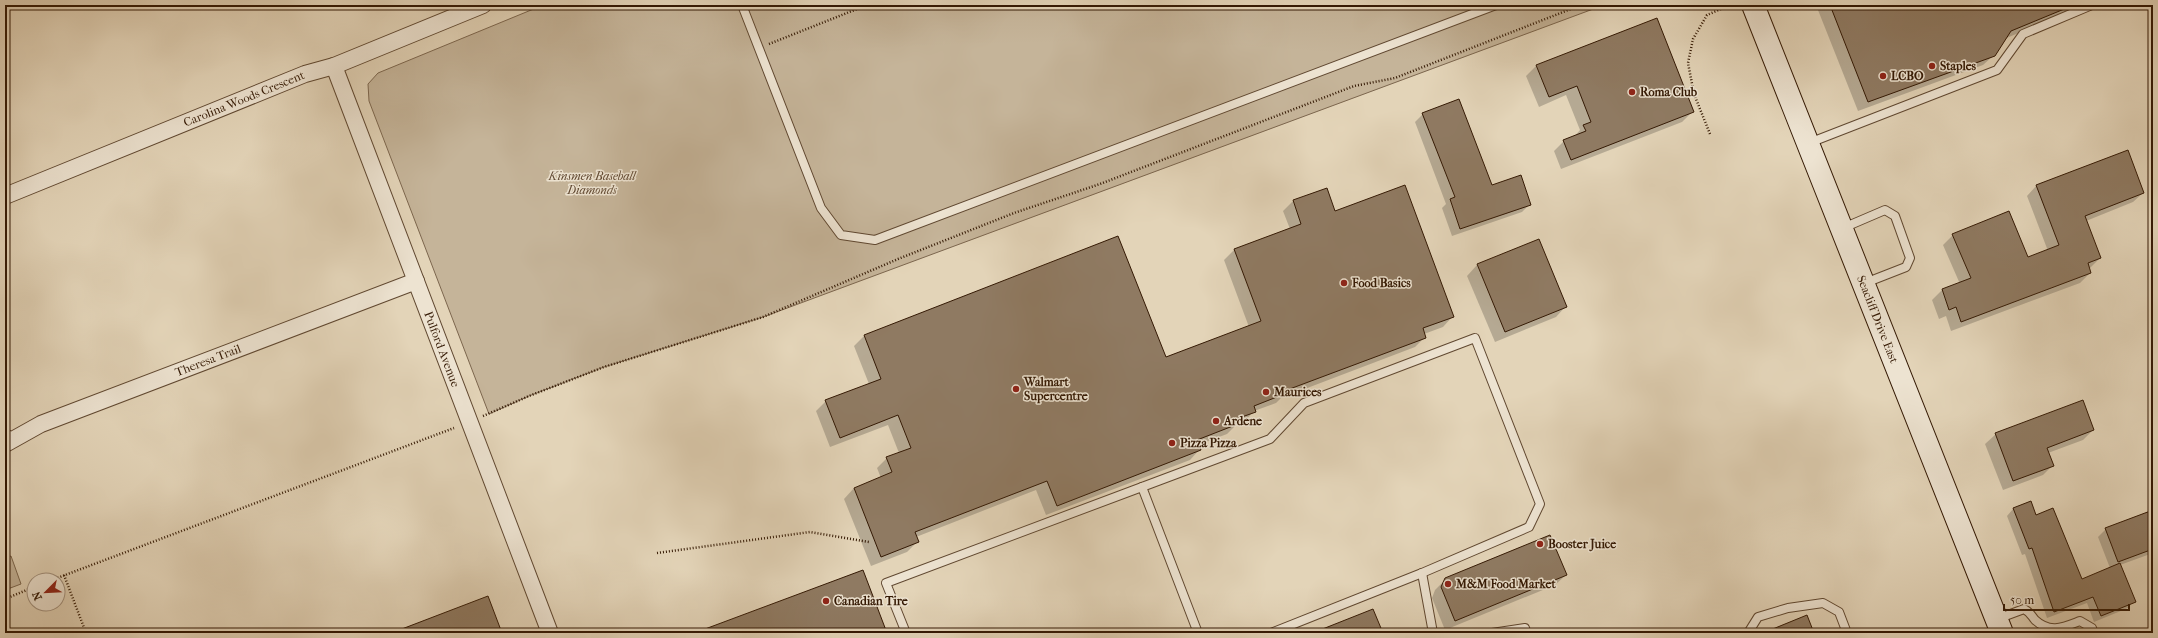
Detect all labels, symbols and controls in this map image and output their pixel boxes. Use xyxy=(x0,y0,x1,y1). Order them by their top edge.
place label: Staples xyxy=(1940,59,1977,74)
marker: Staples xyxy=(1927,61,1937,71)
street label: Carolina Woods Crescent xyxy=(181,68,307,130)
place label: LCBO xyxy=(1891,69,1924,83)
marker: LCBO xyxy=(1878,71,1888,81)
place label: Roma Club xyxy=(1640,85,1698,99)
marker: Roma Club xyxy=(1627,87,1637,97)
park label: Kinsmen Baseball Diamonds xyxy=(548,169,637,197)
street label: Seacliff Drive East xyxy=(1854,273,1901,366)
place label: Food Basics xyxy=(1351,276,1411,290)
marker: Food Basics xyxy=(1339,278,1349,288)
street label: Pulford Avenue xyxy=(421,309,463,389)
street label: Theresa Trail xyxy=(173,341,244,379)
place label: Walmart Supercentre xyxy=(1023,375,1088,404)
marker: Walmart Supercentre xyxy=(1011,384,1021,394)
place label: Maurices xyxy=(1273,385,1322,399)
marker: Maurices xyxy=(1261,387,1271,397)
place label: Ardene xyxy=(1223,414,1262,428)
marker: Ardene xyxy=(1211,416,1221,426)
place label: Pizza Pizza xyxy=(1180,436,1237,450)
marker: Pizza Pizza xyxy=(1167,438,1177,448)
place label: Booster Juice xyxy=(1548,537,1616,552)
marker: Booster Juice xyxy=(1535,539,1545,549)
north arrow xyxy=(26,572,66,612)
place label: M&M Food Market xyxy=(1455,577,1557,591)
marker: M&M Food Market xyxy=(1443,579,1453,589)
scale bar xyxy=(2004,586,2129,612)
text: N xyxy=(29,589,45,602)
text: 50 m xyxy=(2010,593,2034,607)
place label: Canadian Tire xyxy=(834,594,908,608)
marker: Canadian Tire xyxy=(821,596,831,606)

